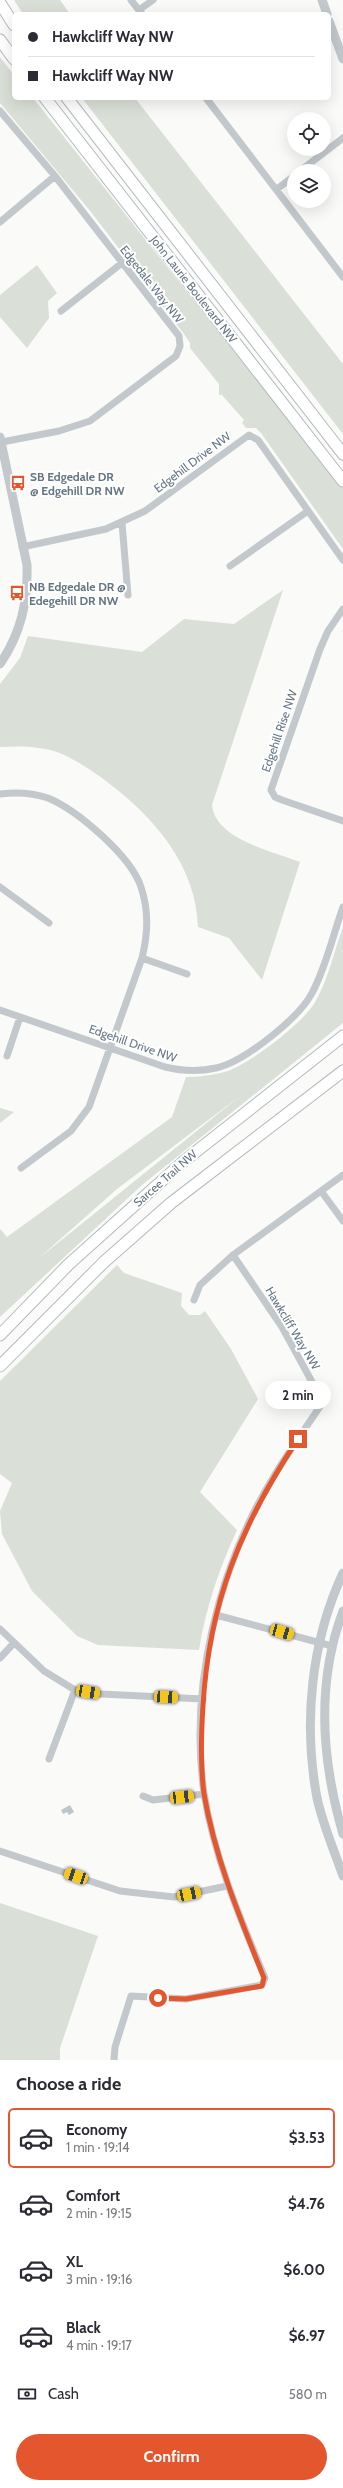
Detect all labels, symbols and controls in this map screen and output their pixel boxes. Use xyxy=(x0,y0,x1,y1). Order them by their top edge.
text: Hawkcliff Way NW xyxy=(52,28,173,46)
text: Hawkcliff Way NW xyxy=(52,67,173,85)
map controls xyxy=(287,112,331,208)
button: locate xyxy=(287,112,331,156)
button: layers xyxy=(287,164,331,208)
street label: John Laurie Boulevard NW xyxy=(147,232,241,346)
street label: Edgedale Way NW xyxy=(117,242,187,326)
street label: Edgehill Drive NW xyxy=(151,428,234,496)
place label: SB Edgedale DR @ Edgehill DR NW xyxy=(30,469,125,498)
bus stop icon: SB Edgedale DR @ Edgehill DR NW xyxy=(9,474,27,492)
place label: NB Edgedale DR @ Edegehill DR NW xyxy=(29,579,126,608)
bus stop icon: NB Edgedale DR @ Edegehill DR NW xyxy=(8,584,26,602)
street label: Edgehill Rise NW xyxy=(258,687,300,774)
street label: Edgehill Drive NW xyxy=(87,1021,180,1065)
street label: Sarcee Trail NW xyxy=(130,1146,200,1210)
street label: Hawkcliff Way NW xyxy=(262,1284,324,1373)
callout: 2 min xyxy=(265,1381,331,1409)
text: 2 min xyxy=(282,1387,314,1403)
route end xyxy=(289,1430,307,1448)
car xyxy=(269,1623,295,1641)
car xyxy=(75,1684,101,1700)
car xyxy=(154,1690,178,1704)
car xyxy=(169,1790,195,1804)
car xyxy=(63,1866,89,1886)
car xyxy=(176,1886,202,1902)
route start xyxy=(149,1989,167,2007)
text: Choose a ride xyxy=(16,2073,121,2095)
icon: car xyxy=(18,2120,54,2156)
text: Economy xyxy=(66,2121,127,2139)
text: $3.53 xyxy=(289,2129,325,2147)
text: 1 min · 19:14 xyxy=(66,2139,130,2155)
icon: car xyxy=(18,2186,54,2222)
text: Comfort xyxy=(66,2187,120,2205)
text: $4.76 xyxy=(288,2195,325,2213)
text: 2 min · 19:15 xyxy=(66,2205,132,2221)
icon: car xyxy=(18,2252,54,2288)
text: XL xyxy=(66,2253,83,2271)
text: $6.00 xyxy=(283,2261,325,2279)
text: 3 min · 19:16 xyxy=(66,2271,132,2287)
icon: car xyxy=(18,2318,54,2354)
text: Black xyxy=(66,2319,101,2337)
text: $6.97 xyxy=(289,2327,325,2345)
text: 4 min · 19:17 xyxy=(66,2337,132,2353)
icon: cash xyxy=(16,2383,38,2405)
text: Cash xyxy=(48,2385,79,2403)
text: 580 m xyxy=(289,2386,327,2402)
button: Confirm xyxy=(16,2434,327,2480)

